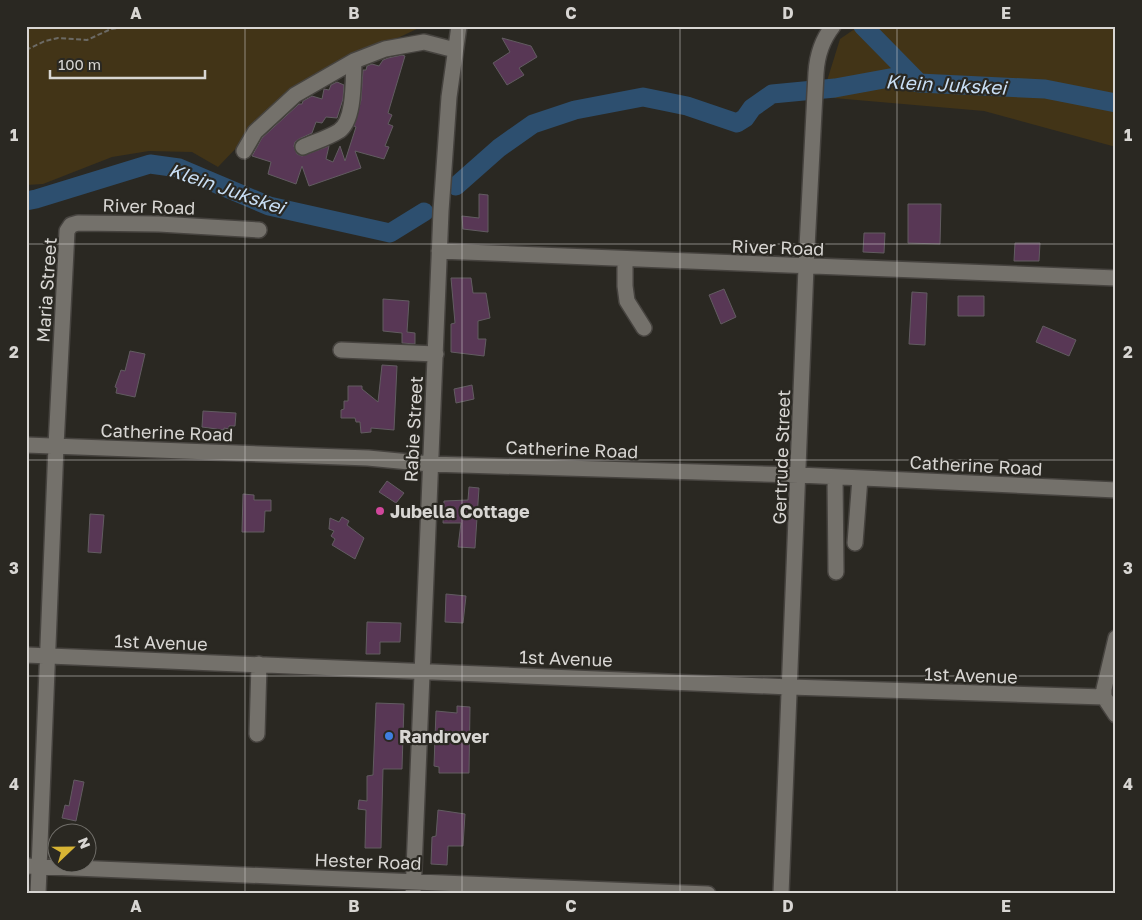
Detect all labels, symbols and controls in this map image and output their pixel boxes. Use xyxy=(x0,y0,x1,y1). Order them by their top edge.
text: A xyxy=(130,3,142,23)
text: B xyxy=(348,3,360,23)
text: C xyxy=(565,3,577,23)
text: D xyxy=(782,3,794,23)
text: E xyxy=(1001,3,1011,23)
scale bar xyxy=(50,48,205,80)
text: 100 m xyxy=(58,55,101,73)
water label: Klein Jukskei xyxy=(885,69,1009,99)
text: 1 xyxy=(10,125,18,145)
text: 1 xyxy=(1124,125,1132,145)
water label: Klein Jukskei xyxy=(166,157,290,219)
street label: River Road xyxy=(102,193,196,219)
street label: River Road xyxy=(731,234,825,260)
street label: Maria Street xyxy=(31,237,61,343)
text: 2 xyxy=(9,342,19,362)
text: 2 xyxy=(1123,342,1133,362)
street label: Rabie Street xyxy=(399,375,427,483)
street label: Gertrude Street xyxy=(768,389,794,525)
street label: Catherine Road xyxy=(100,419,234,445)
street label: Catherine Road xyxy=(505,436,639,462)
street label: Catherine Road xyxy=(909,451,1043,479)
place label: Jubella Cottage xyxy=(390,500,530,522)
marker: Jubella Cottage xyxy=(374,505,386,517)
text: 3 xyxy=(9,558,19,578)
text: 3 xyxy=(1123,558,1133,578)
street label: 1st Avenue xyxy=(114,629,208,655)
street label: 1st Avenue xyxy=(519,645,613,671)
street label: 1st Avenue xyxy=(924,662,1018,688)
place label: Randrover xyxy=(399,725,489,747)
marker: Randrover xyxy=(383,730,395,742)
text: 4 xyxy=(9,774,19,794)
text: 4 xyxy=(1123,774,1133,794)
north arrow xyxy=(48,822,98,872)
text: N xyxy=(75,835,94,851)
street label: Hester Road xyxy=(314,848,422,874)
text: A xyxy=(130,896,142,916)
text: B xyxy=(348,896,360,916)
text: C xyxy=(565,896,577,916)
text: D xyxy=(782,896,794,916)
text: E xyxy=(1001,896,1011,916)

